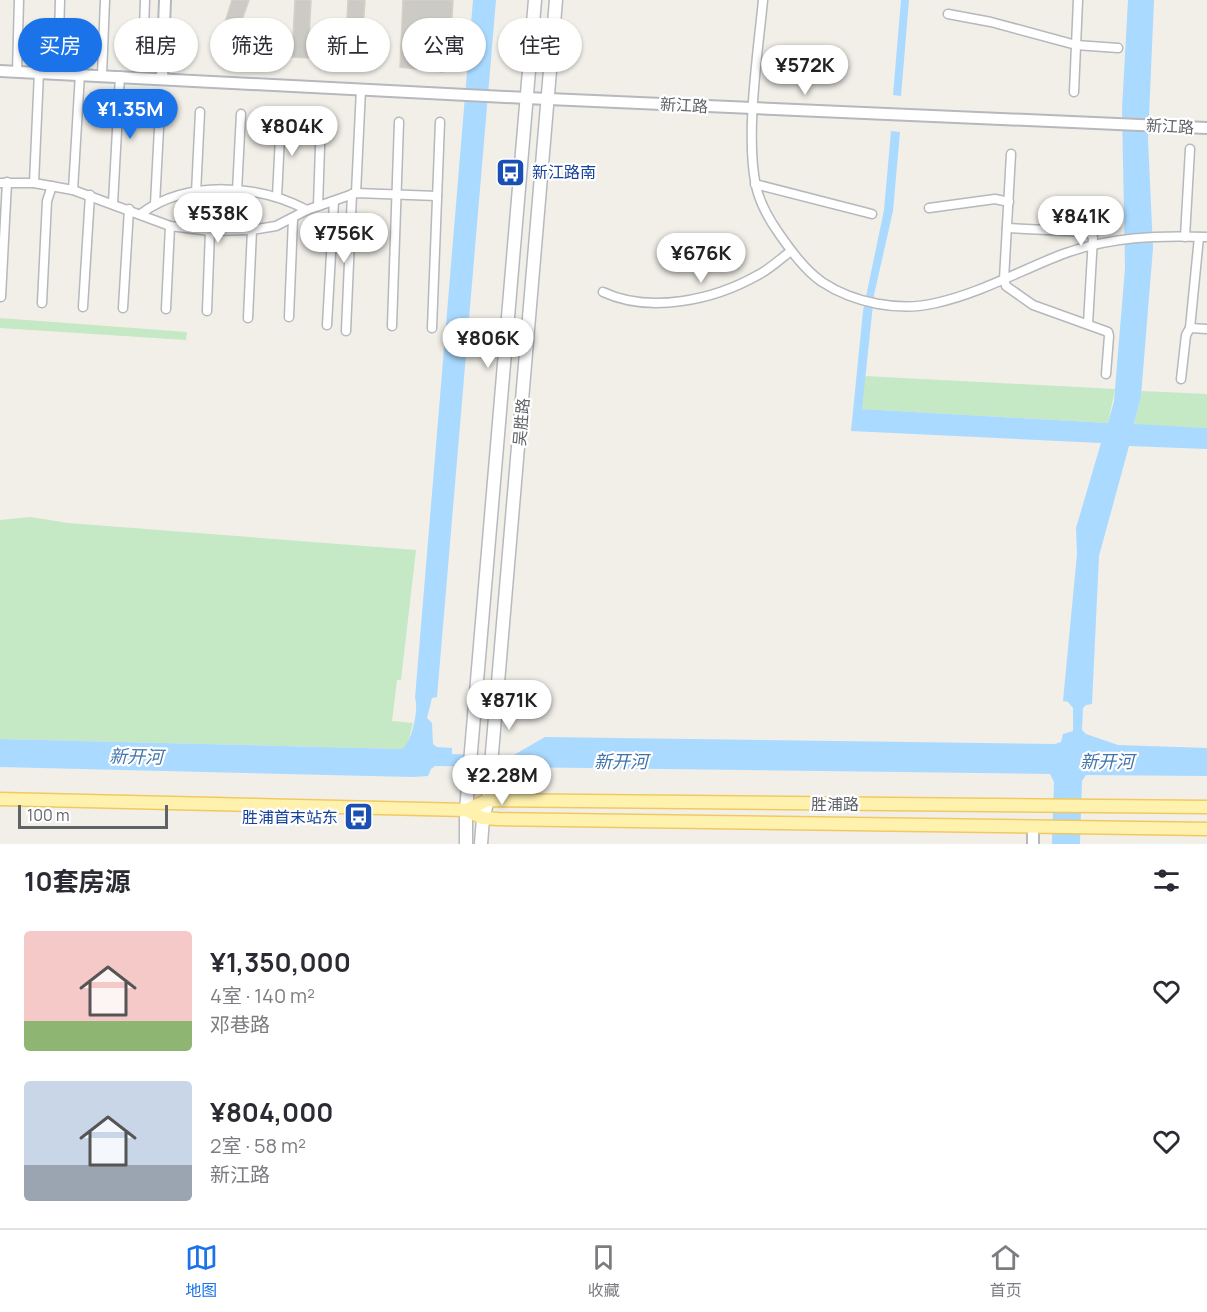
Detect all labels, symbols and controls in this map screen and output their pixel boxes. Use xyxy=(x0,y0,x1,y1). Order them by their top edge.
chip: 买房 xyxy=(18,18,102,72)
chip: 租房 xyxy=(114,18,198,72)
chip: 筛选 xyxy=(210,18,294,72)
chip: 新上 xyxy=(306,18,390,72)
chip: 公寓 xyxy=(402,18,486,72)
chip: 住宅 xyxy=(498,18,582,72)
pin: ¥572K xyxy=(763,45,847,96)
text: ¥572K xyxy=(775,51,835,78)
pin: ¥1.35M xyxy=(81,89,179,140)
street label: 新江路 xyxy=(659,93,709,117)
text: ¥1.35M xyxy=(97,95,163,122)
pin: ¥804K xyxy=(250,106,334,157)
text: ¥804K xyxy=(261,112,323,139)
street label: 新江路 xyxy=(1145,114,1195,138)
bus stop icon: 新江路南 xyxy=(495,156,527,188)
place label: 新江路南 xyxy=(532,161,596,183)
pin: ¥538K xyxy=(176,193,260,244)
pin: ¥841K xyxy=(1039,196,1123,247)
text: ¥538K xyxy=(188,199,248,226)
text: ¥841K xyxy=(1052,202,1110,229)
pin: ¥756K xyxy=(302,213,386,264)
text: ¥756K xyxy=(314,219,374,246)
pin: ¥676K xyxy=(659,233,743,284)
text: ¥676K xyxy=(671,239,731,266)
pin: ¥806K xyxy=(446,318,530,369)
text: ¥806K xyxy=(456,324,520,351)
street label: 吴胜路 xyxy=(508,397,534,447)
pin: ¥871K xyxy=(467,680,551,731)
text: ¥871K xyxy=(481,686,537,713)
water label: 新开河 xyxy=(109,744,166,769)
water label: 新开河 xyxy=(594,749,651,773)
water label: 新开河 xyxy=(1080,749,1137,773)
pin: ¥2.28M xyxy=(453,755,551,806)
text: ¥2.28M xyxy=(466,761,538,788)
street label: 胜浦路 xyxy=(811,793,859,815)
bus stop icon: 胜浦首末站东 xyxy=(343,801,375,833)
scale bar xyxy=(18,802,168,830)
text: 100 m xyxy=(27,804,70,826)
place label: 胜浦首末站东 xyxy=(242,806,338,828)
text: 10套房源 xyxy=(24,863,131,899)
icon: filters xyxy=(1150,864,1183,897)
text: ¥1,350,000 xyxy=(210,944,351,980)
icon: home xyxy=(72,955,144,1027)
icon: heart xyxy=(1150,975,1183,1008)
text: 4室 · 140 m² xyxy=(210,982,315,1009)
text: 邓巷路 xyxy=(210,1011,270,1038)
text: ¥804,000 xyxy=(210,1094,333,1130)
icon: home xyxy=(72,1105,144,1177)
icon: heart xyxy=(1150,1125,1183,1158)
text: 2室 · 58 m² xyxy=(210,1132,306,1159)
text: 新江路 xyxy=(210,1161,270,1188)
tab: 地图 xyxy=(185,1241,218,1301)
tab: 收藏 xyxy=(587,1241,620,1301)
tab: 首页 xyxy=(989,1241,1022,1301)

